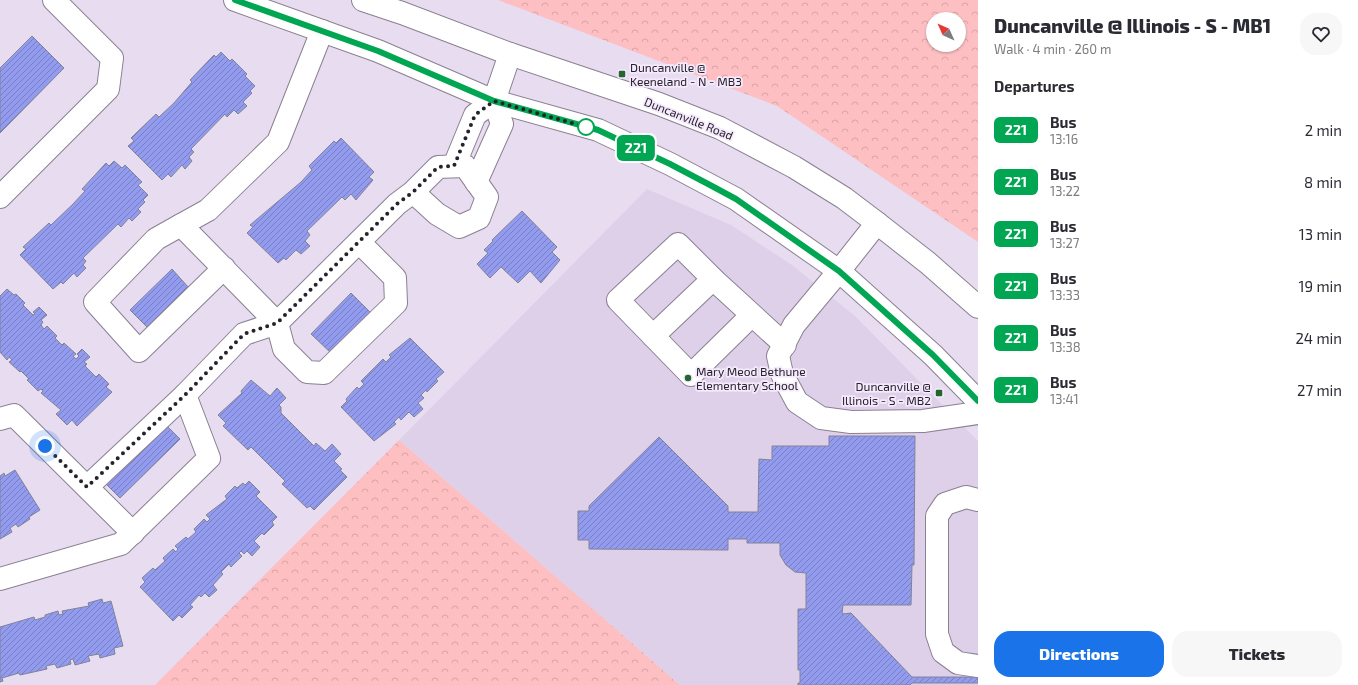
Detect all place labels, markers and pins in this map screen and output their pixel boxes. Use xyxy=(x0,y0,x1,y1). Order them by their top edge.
place label: Duncanville @ Keeneland - N - MB3 xyxy=(630,60,742,88)
marker: Duncanville @ Keeneland - N - MB3 xyxy=(617,69,627,79)
unlabelled marker xyxy=(577,118,595,136)
place label: Mary Meod Bethune Elementary School xyxy=(696,364,806,392)
marker: Mary Meod Bethune Elementary School xyxy=(683,373,693,383)
place label: Duncanville @ Illinois - S - MB2 xyxy=(842,379,931,407)
marker: Duncanville @ Illinois - S - MB2 xyxy=(934,388,944,398)

